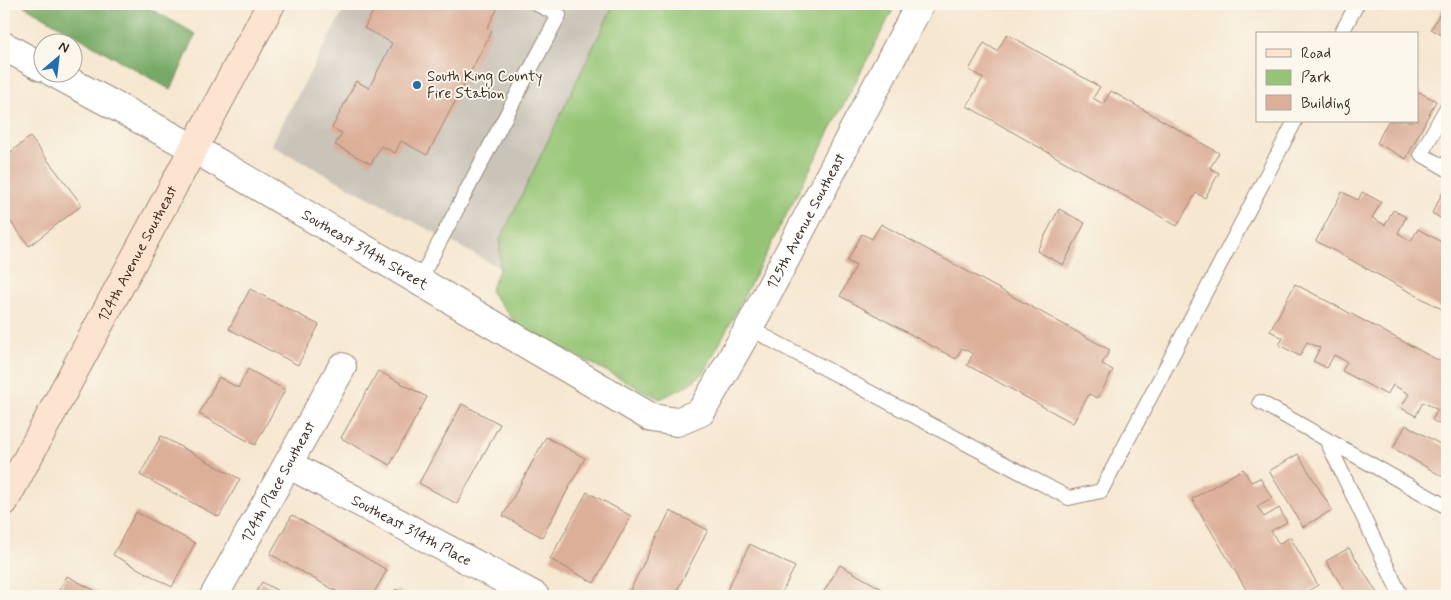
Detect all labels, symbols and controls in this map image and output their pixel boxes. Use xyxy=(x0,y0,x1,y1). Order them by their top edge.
north arrow xyxy=(32,32,82,82)
legend xyxy=(1256,32,1418,122)
text: N xyxy=(55,37,72,58)
text: Road xyxy=(1301,44,1331,64)
place label: South King County Fire Station xyxy=(427,67,542,104)
text: Park xyxy=(1301,68,1331,88)
marker: South King County Fire Station xyxy=(411,79,423,91)
text: Building xyxy=(1301,94,1351,115)
street label: 125th Avenue Southeast xyxy=(762,149,851,293)
street label: 124th Avenue Southeast xyxy=(93,182,183,326)
street label: Southeast 314th Street xyxy=(298,205,432,295)
street label: 124th Place Southeast xyxy=(237,417,321,546)
street label: Southeast 314th Place xyxy=(347,491,475,571)

